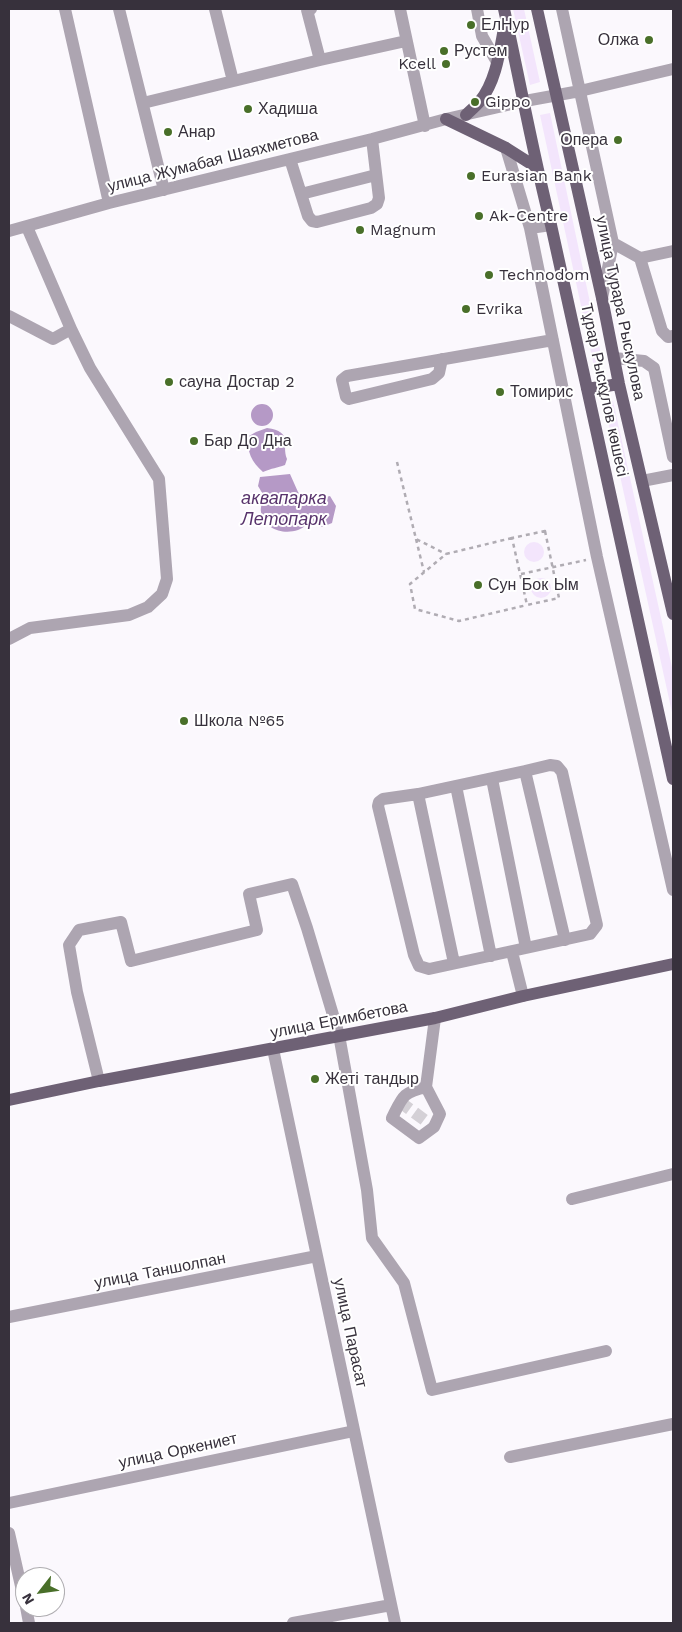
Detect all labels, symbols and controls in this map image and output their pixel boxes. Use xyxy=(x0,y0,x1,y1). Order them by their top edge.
place label: ЕлНур xyxy=(481,15,529,35)
marker: ЕлНур xyxy=(465,19,477,31)
place label: Олжа xyxy=(598,30,639,50)
marker: Олжа xyxy=(643,34,655,46)
place label: Рустем xyxy=(454,41,508,61)
marker: Рустем xyxy=(438,45,450,57)
place label: Kcell xyxy=(398,54,436,74)
marker: Kcell xyxy=(440,58,452,70)
place label: Gippo xyxy=(485,92,531,112)
marker: Gippo xyxy=(469,96,481,108)
place label: Хадиша xyxy=(258,99,318,119)
marker: Хадиша xyxy=(242,103,254,115)
place label: Анар xyxy=(178,122,215,142)
street label: улица Жумабая Шаяхметова xyxy=(106,126,320,196)
marker: Анар xyxy=(162,126,174,138)
place label: Опера xyxy=(560,130,608,150)
marker: Опера xyxy=(612,134,624,146)
place label: Eurasian Bank xyxy=(481,166,592,186)
marker: Eurasian Bank xyxy=(465,170,477,182)
place label: Ak-Centre xyxy=(489,206,568,226)
marker: Ak-Centre xyxy=(473,210,485,222)
street label: улица Турара Рыскулова xyxy=(591,214,649,402)
place label: Magnum xyxy=(370,220,436,240)
marker: Magnum xyxy=(354,224,366,236)
place label: Technodom xyxy=(499,265,589,285)
marker: Technodom xyxy=(483,269,495,281)
place label: Evrika xyxy=(476,299,523,319)
street label: Тұрар Рыскұлов көшесі xyxy=(576,302,632,478)
marker: Evrika xyxy=(460,303,472,315)
place label: сауна Достар 2 xyxy=(179,372,295,392)
marker: сауна Достар 2 xyxy=(163,376,175,388)
place label: Томирис xyxy=(510,382,573,402)
marker: Томирис xyxy=(494,386,506,398)
place label: Бар До Дна xyxy=(204,431,292,451)
marker: Бар До Дна xyxy=(188,435,200,447)
water label: аквапарка Летопарк xyxy=(241,488,327,530)
place label: Сун Бок Ым xyxy=(488,575,579,595)
marker: Сун Бок Ым xyxy=(472,579,484,591)
place label: Школа №65 xyxy=(194,711,285,731)
marker: Школа №65 xyxy=(178,715,190,727)
street label: улица Еримбетова xyxy=(269,997,409,1043)
place label: Жеті тандыр xyxy=(325,1069,419,1089)
marker: Жеті тандыр xyxy=(309,1073,321,1085)
street label: улица Таншолпан xyxy=(93,1249,227,1293)
street label: улица Парасат xyxy=(329,1276,371,1390)
street label: улица Оркениет xyxy=(117,1429,239,1473)
north arrow xyxy=(15,1567,65,1617)
text: N xyxy=(18,1591,37,1607)

